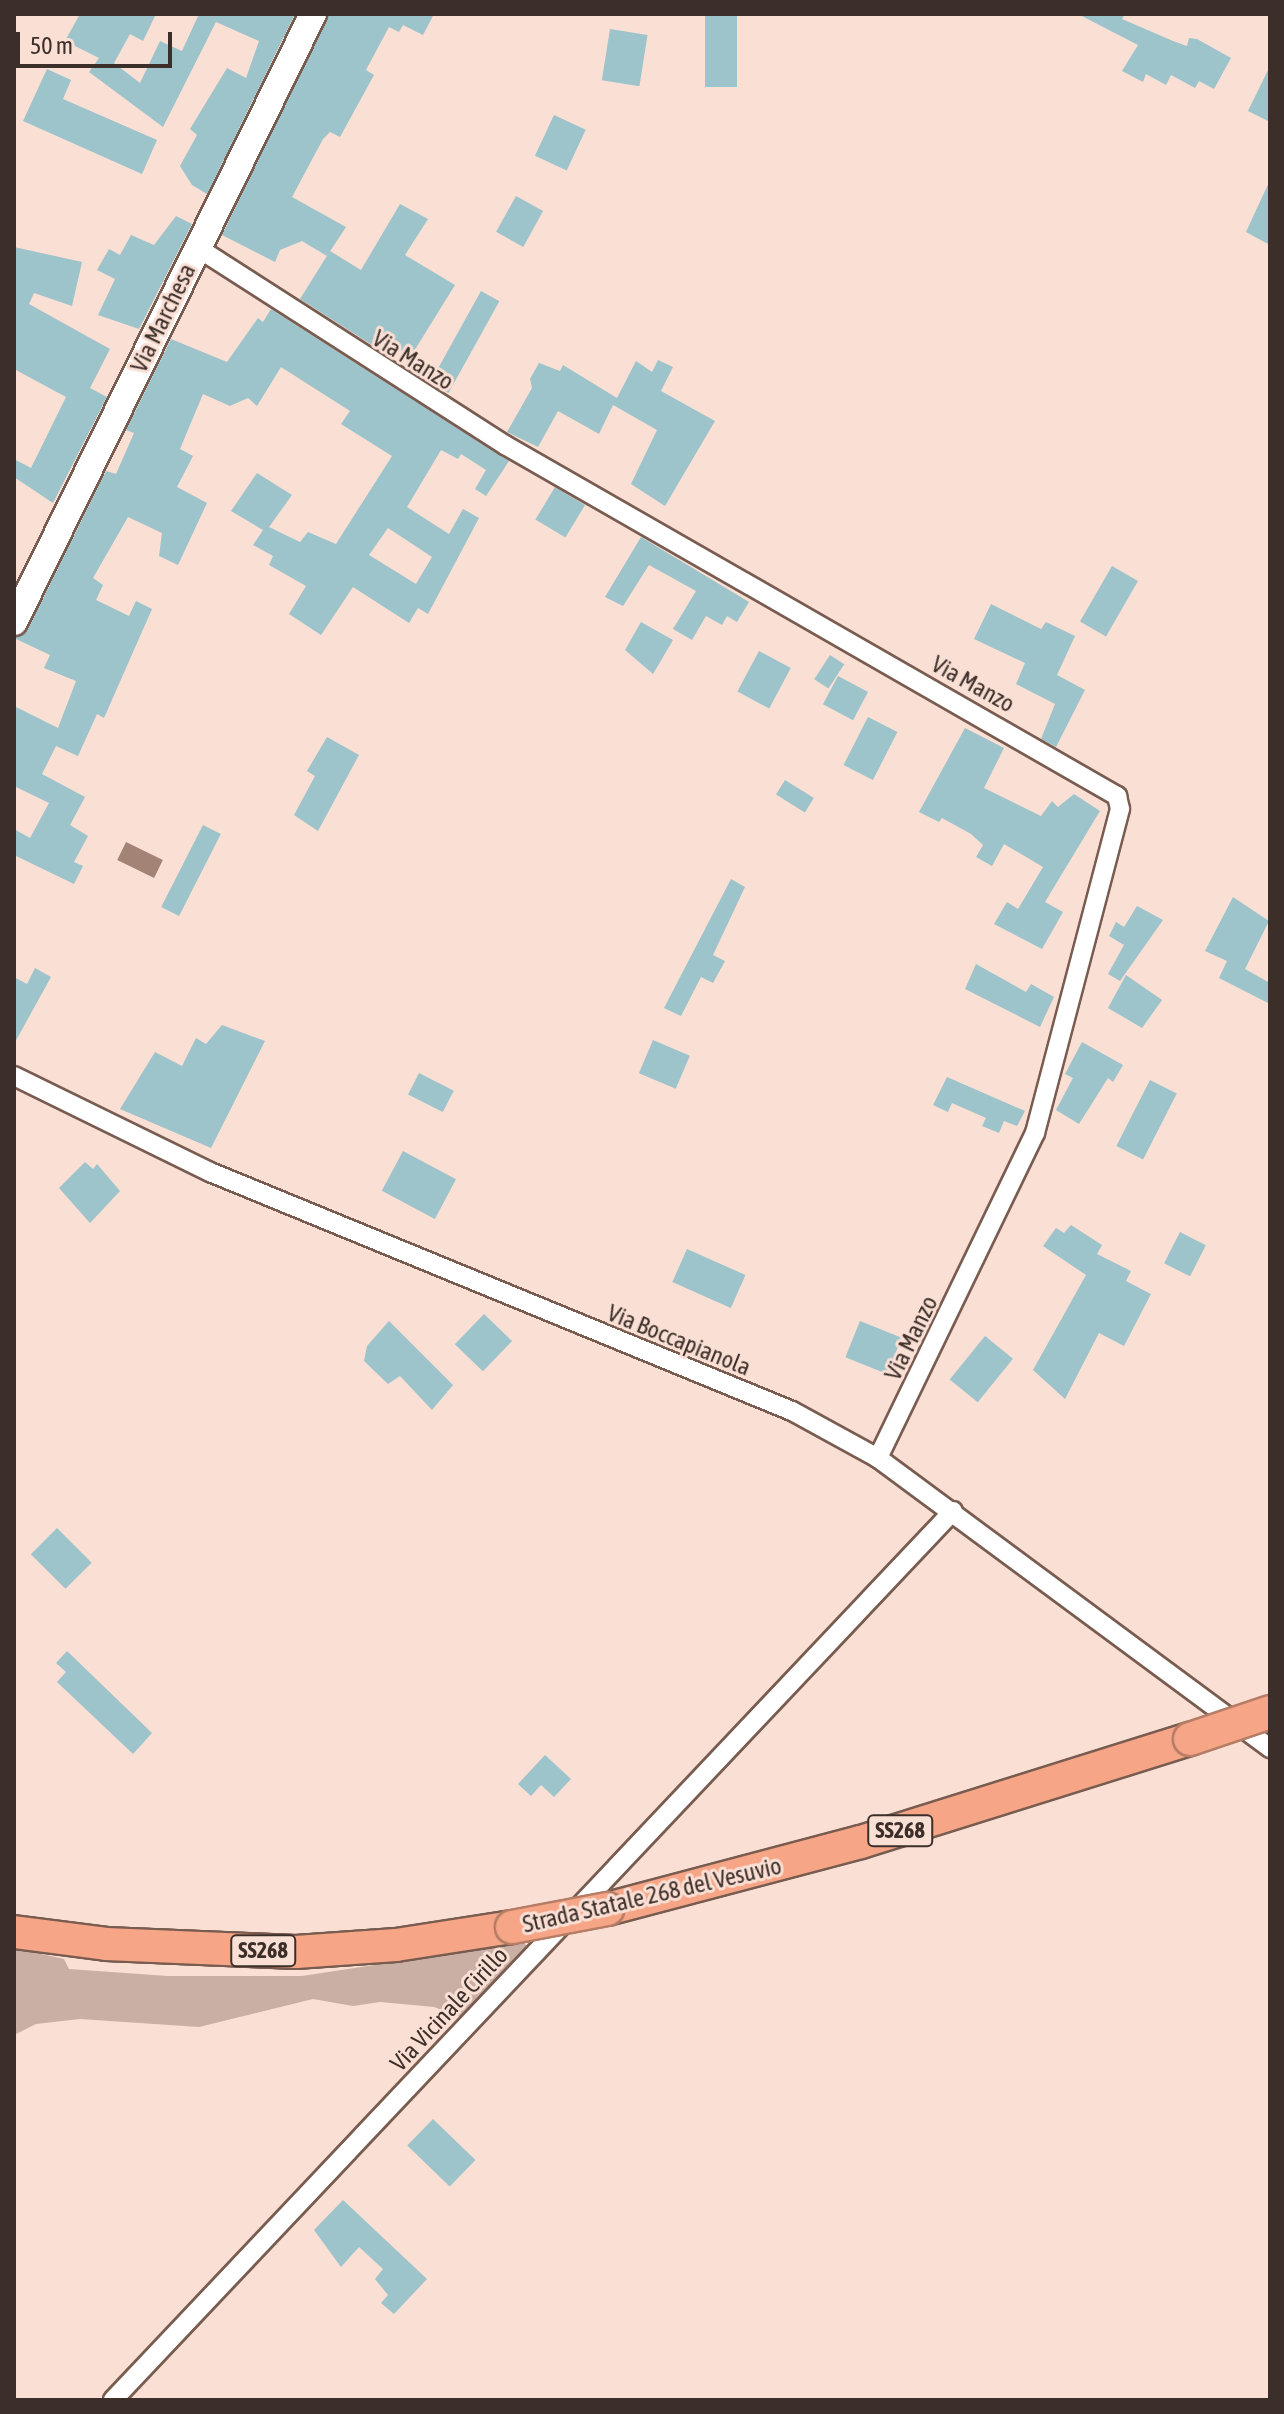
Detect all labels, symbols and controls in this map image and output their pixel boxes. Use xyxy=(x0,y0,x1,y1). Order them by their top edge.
scale bar xyxy=(20,16,176,66)
text: 50 m xyxy=(30,32,73,59)
street label: Via Marchesa xyxy=(124,259,202,377)
street label: Via Manzo xyxy=(367,324,459,396)
street label: Via Manzo xyxy=(927,650,1019,718)
street label: Via Manzo xyxy=(878,1291,944,1385)
street label: Via Boccapianola xyxy=(603,1298,755,1382)
road number: SS268 xyxy=(866,1813,934,1849)
street label: Strada Statale 268 del Vesuvio xyxy=(520,1851,784,1939)
road number: SS268 xyxy=(229,1933,297,1969)
street label: Via Vicinale Cirillo xyxy=(384,1941,514,2077)

